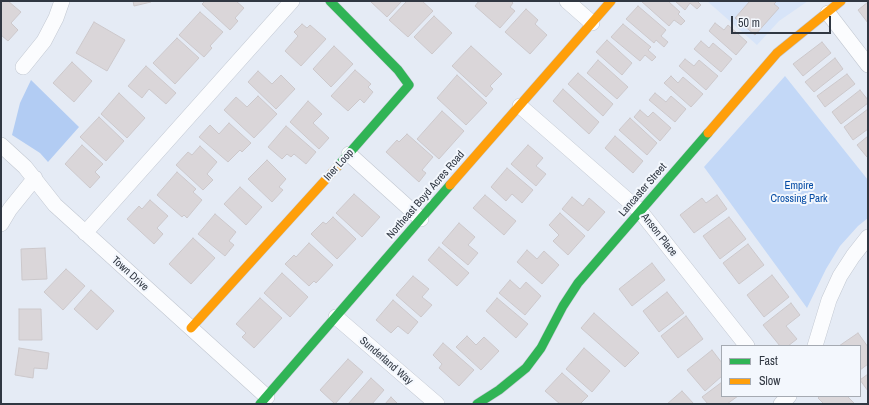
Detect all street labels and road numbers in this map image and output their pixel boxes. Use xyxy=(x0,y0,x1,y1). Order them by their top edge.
street label: Iner Loop xyxy=(321,146,357,184)
street label: Northeast Boyd Acres Road xyxy=(384,148,468,242)
street label: Lancaster Street xyxy=(616,161,670,219)
street label: Anson Place xyxy=(638,211,680,259)
street label: Town Drive xyxy=(109,254,151,294)
street label: Sunderland Way xyxy=(357,334,415,388)

